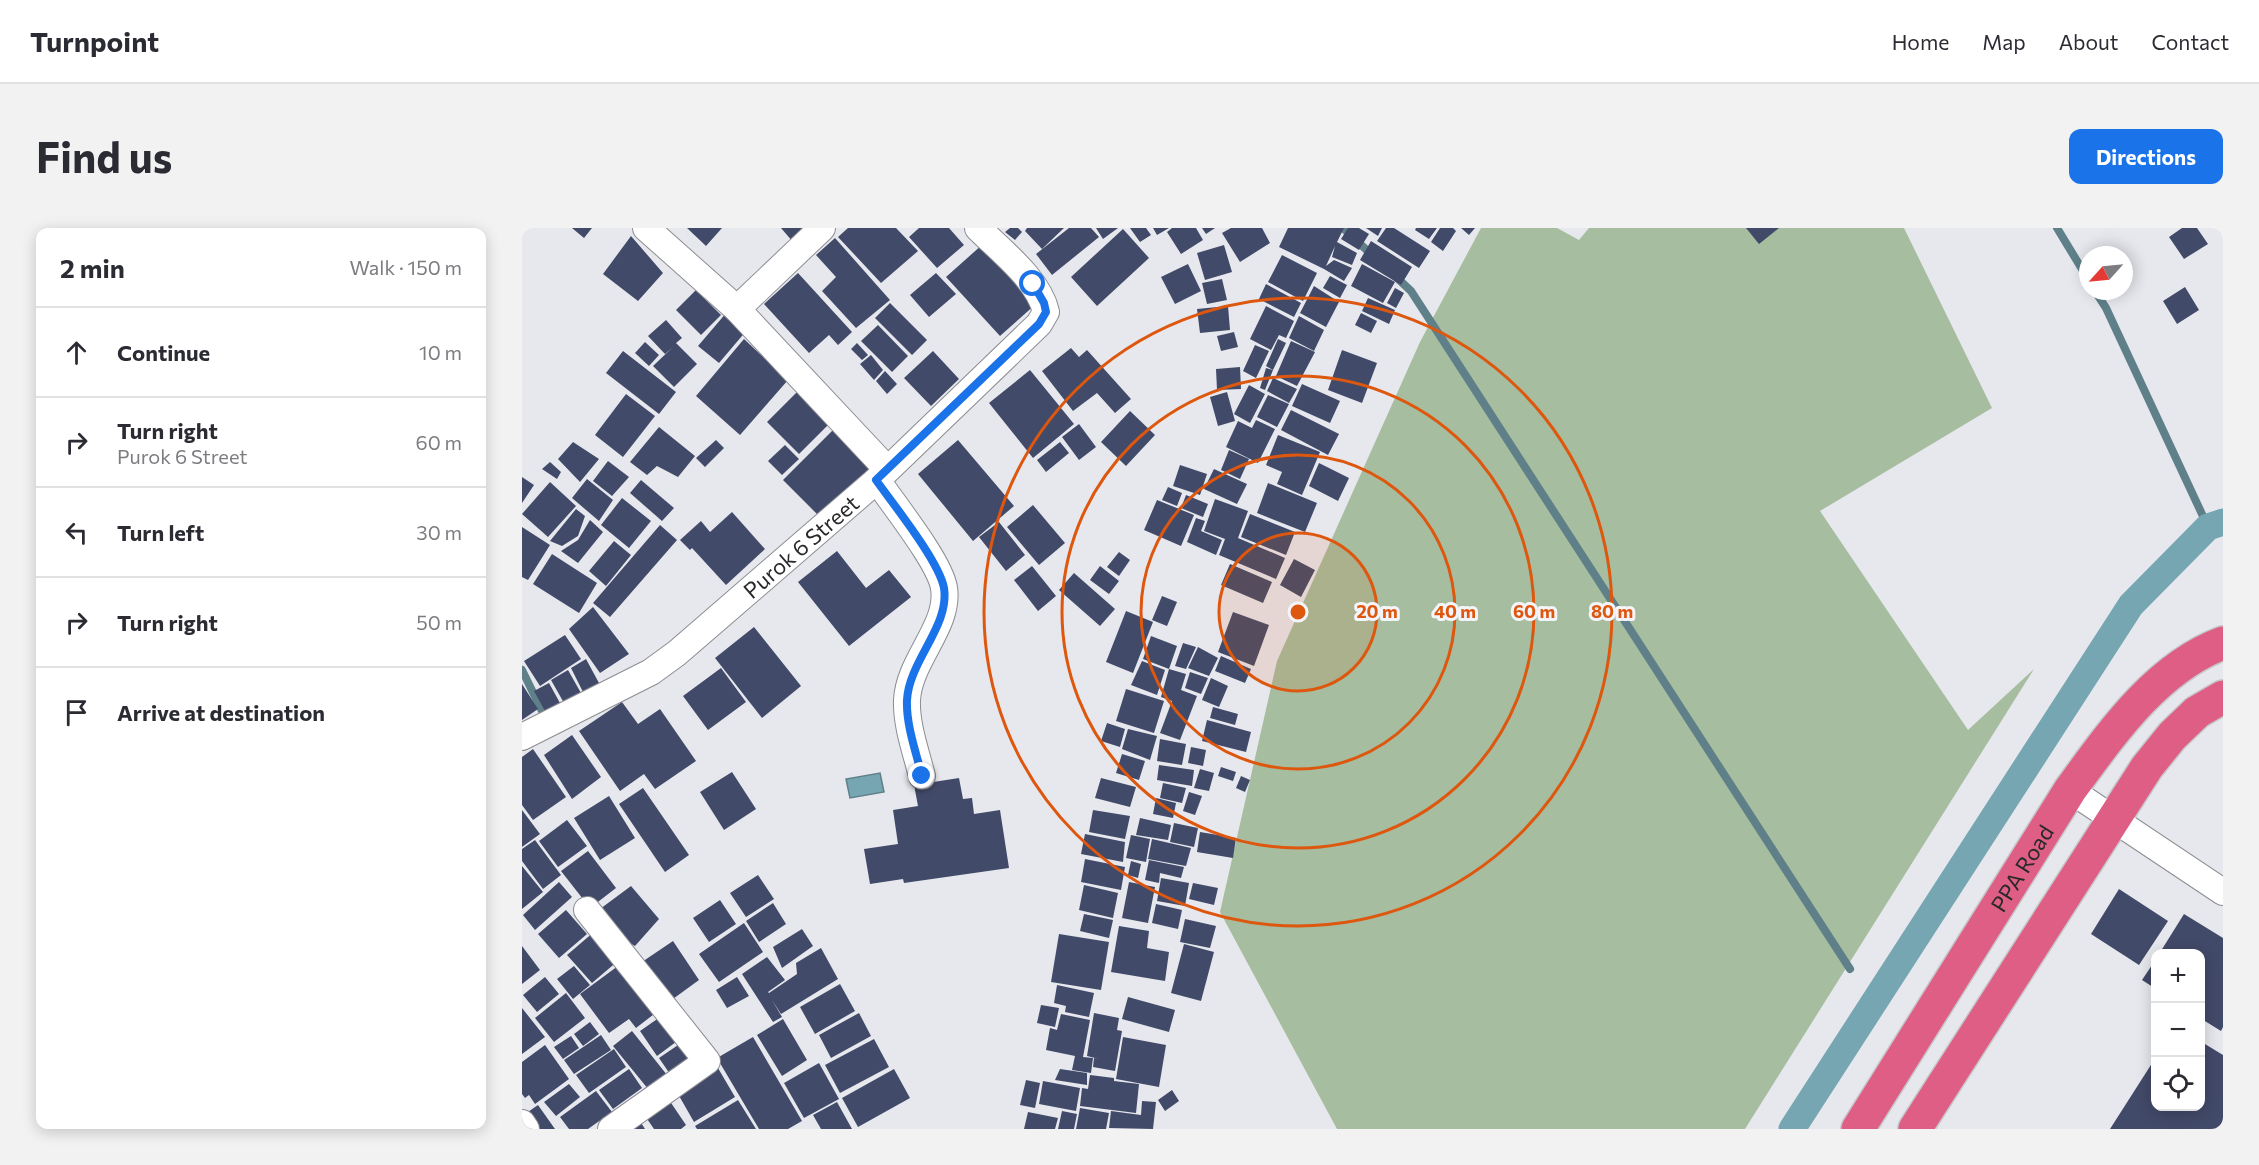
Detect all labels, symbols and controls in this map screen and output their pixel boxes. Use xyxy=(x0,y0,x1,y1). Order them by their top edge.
text: Turnpoint xyxy=(30,24,159,58)
text: Home xyxy=(1892,29,1949,54)
text: Map xyxy=(1982,29,2026,54)
text: About xyxy=(2059,29,2118,54)
text: Contact xyxy=(2151,29,2229,54)
button: Directions xyxy=(2069,129,2223,184)
text: Find us xyxy=(36,130,172,182)
north arrow xyxy=(2079,246,2133,300)
text: 2 min xyxy=(60,252,125,283)
text: Walk · 150 m xyxy=(350,255,462,279)
route start xyxy=(1019,270,1045,296)
icon: ahead xyxy=(60,336,93,369)
text: Continue xyxy=(117,339,210,366)
text: 10 m xyxy=(419,340,462,364)
text: Turn right xyxy=(117,417,218,444)
icon: right xyxy=(60,426,93,459)
text: 60 m xyxy=(416,430,462,454)
text: Purok 6 Street xyxy=(117,444,247,468)
street label: Purok 6 Street xyxy=(737,489,864,603)
icon: left xyxy=(60,516,93,549)
text: Turn left xyxy=(117,519,204,546)
text: 30 m xyxy=(416,520,462,544)
text: 20 m xyxy=(1356,600,1398,622)
text: 40 m xyxy=(1434,600,1476,622)
text: 60 m xyxy=(1513,600,1555,622)
text: 80 m xyxy=(1591,600,1633,622)
centre of rings xyxy=(1288,602,1308,622)
icon: right xyxy=(60,606,93,639)
text: Turn right xyxy=(117,609,218,636)
text: 50 m xyxy=(416,610,462,634)
icon: arrive xyxy=(60,696,93,729)
text: Arrive at destination xyxy=(117,699,325,726)
route end xyxy=(908,762,934,788)
street label: PPA Road xyxy=(1984,819,2059,916)
map controls xyxy=(2151,949,2205,1111)
button: + xyxy=(2151,949,2205,1003)
button: − xyxy=(2151,1003,2205,1057)
button: locate xyxy=(2151,1057,2205,1111)

